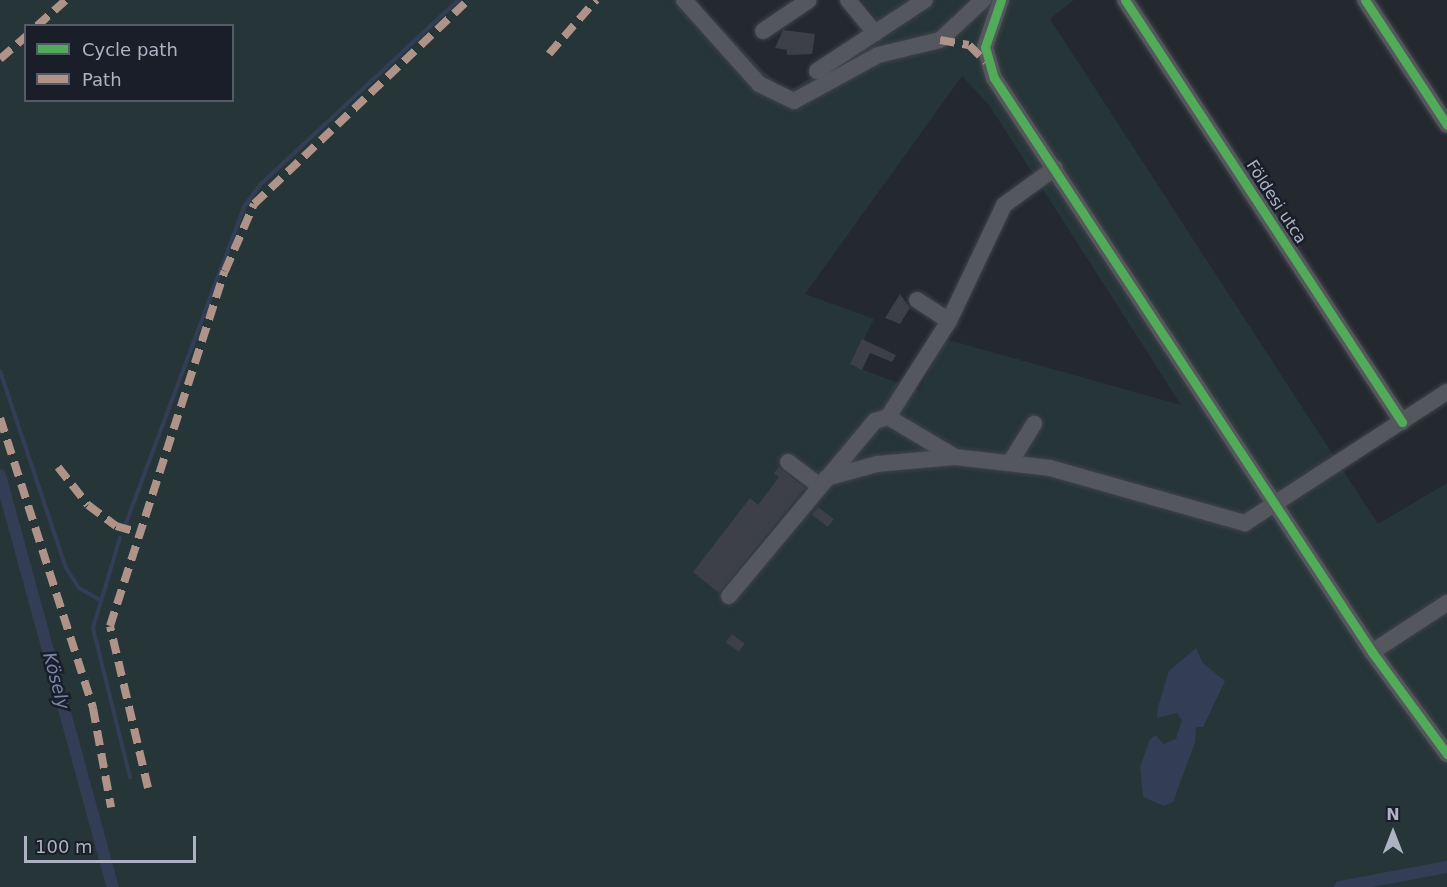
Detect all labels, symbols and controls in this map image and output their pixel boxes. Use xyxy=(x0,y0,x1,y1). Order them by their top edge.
legend xyxy=(24,24,234,102)
text: Cycle path xyxy=(82,39,178,60)
text: Path xyxy=(82,69,122,90)
street label: Földesi utca xyxy=(1242,157,1310,247)
water label: Kösely xyxy=(38,650,74,712)
north arrow xyxy=(1363,803,1423,863)
text: N xyxy=(1386,805,1400,824)
scale bar xyxy=(27,824,200,862)
text: 100 m xyxy=(35,836,93,857)

